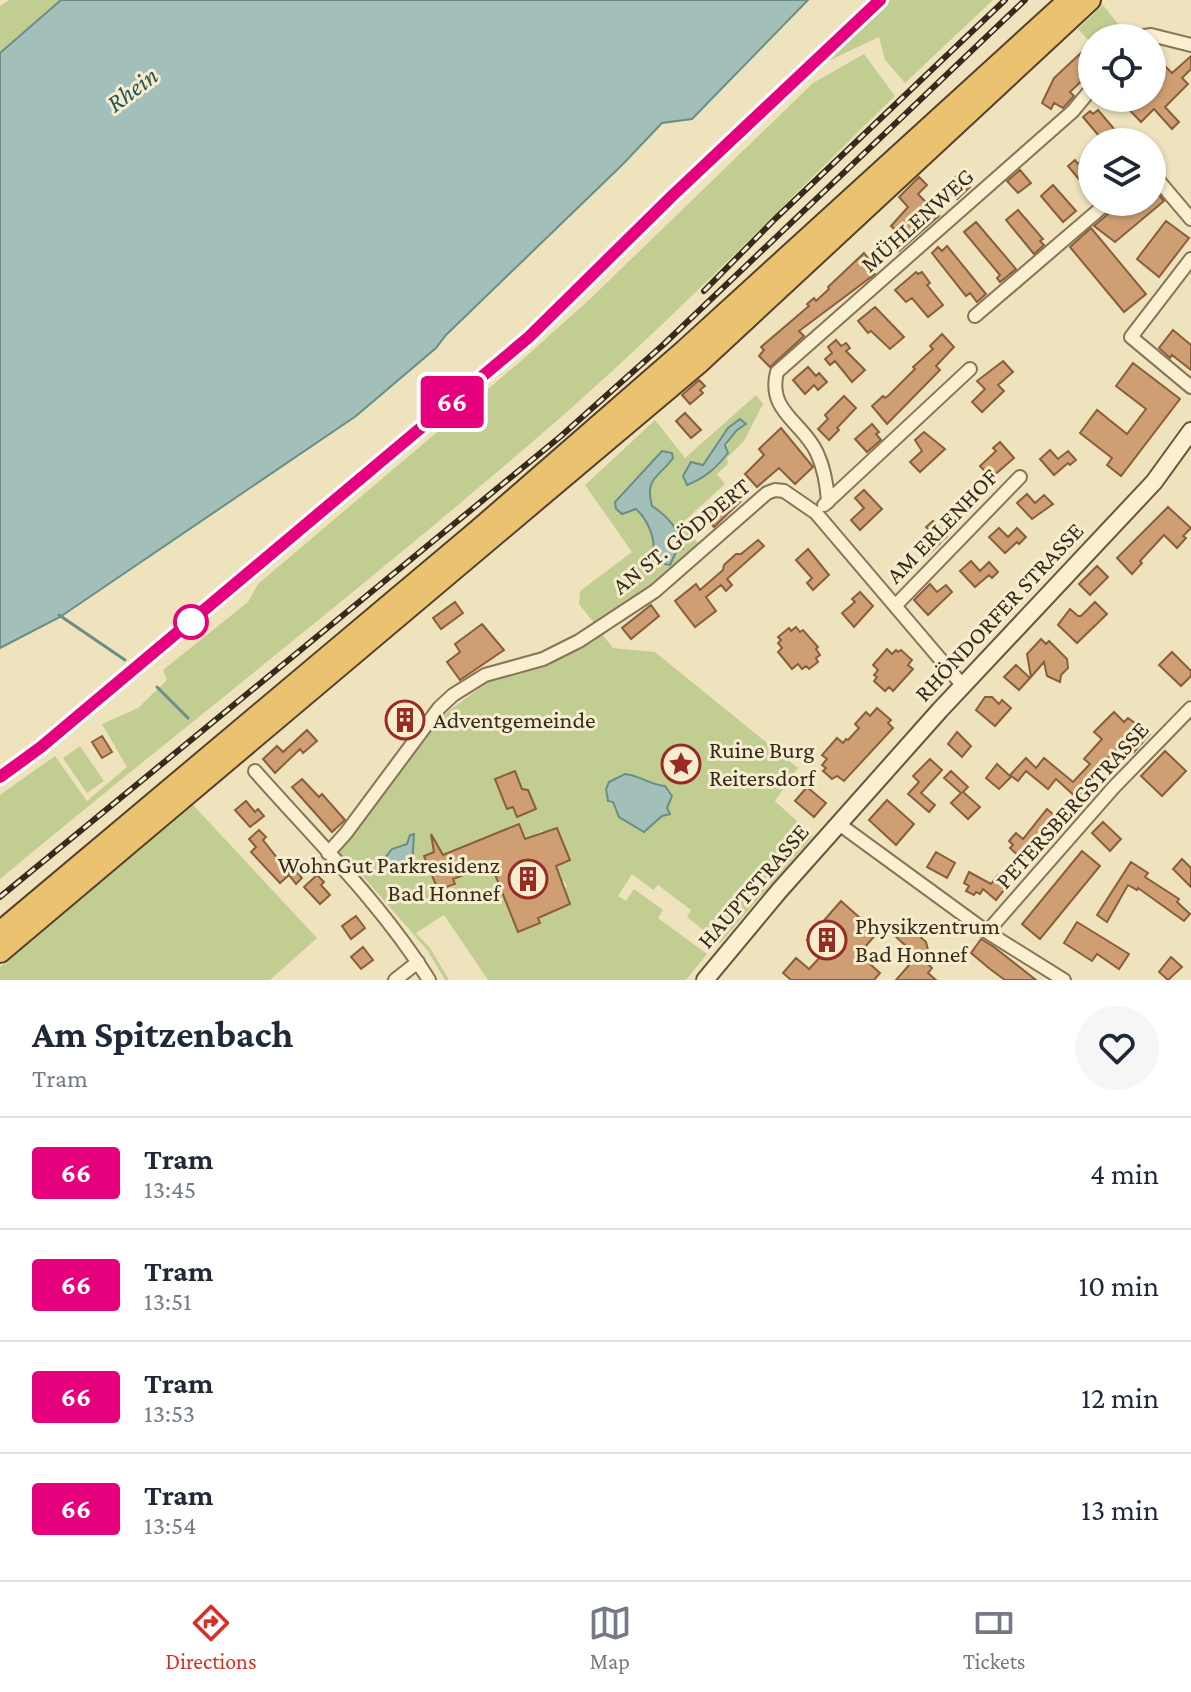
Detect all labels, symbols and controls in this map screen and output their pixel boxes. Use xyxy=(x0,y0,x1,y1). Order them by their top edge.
map controls xyxy=(1078,24,1166,216)
button: locate xyxy=(1078,24,1166,112)
water label: Rhein xyxy=(101,61,164,118)
button: layers xyxy=(1078,128,1166,216)
street label: MÜHLENWEG xyxy=(855,162,979,277)
line badge: 66 xyxy=(416,376,488,428)
text: 66 xyxy=(437,386,467,417)
street label: AM ERLENHOF xyxy=(880,463,1003,589)
street label: AN ST. GÖDDERT xyxy=(606,472,755,599)
street label: RHÖNDORFER STRASSE xyxy=(909,517,1089,707)
unlabelled marker xyxy=(174,605,208,639)
building icon: Adventgemeinde xyxy=(384,699,426,741)
place label: Adventgemeinde xyxy=(433,706,596,733)
street label: PETERSBERGSTRASSE xyxy=(989,716,1154,894)
place label: Ruine Burg Reitersdorf xyxy=(709,736,817,791)
place icon: Ruine Burg Reitersdorf xyxy=(660,743,702,785)
street label: HAUPTSTRASSE xyxy=(691,818,814,953)
place label: WohnGut Parkresidenz Bad Honnef xyxy=(278,851,502,906)
building icon: WohnGut Parkresidenz Bad Honnef xyxy=(507,858,549,900)
place label: Physikzentrum Bad Honnef xyxy=(855,912,1000,967)
building icon: Physikzentrum Bad Honnef xyxy=(806,919,848,961)
button: heart xyxy=(1075,1006,1159,1090)
text: Am Spitzenbach xyxy=(32,1013,293,1055)
text: Tram xyxy=(32,1064,88,1093)
text: Tram xyxy=(144,1142,213,1175)
text: 66 xyxy=(61,1157,91,1188)
text: 4 min xyxy=(1090,1157,1159,1190)
text: 13:45 xyxy=(144,1175,196,1204)
text: Tram xyxy=(144,1254,213,1287)
text: 66 xyxy=(61,1269,91,1300)
text: 10 min xyxy=(1078,1269,1159,1302)
text: 13:51 xyxy=(144,1287,192,1316)
text: Tram xyxy=(144,1366,213,1399)
text: 66 xyxy=(61,1381,91,1412)
text: 12 min xyxy=(1081,1381,1159,1414)
text: 13:53 xyxy=(144,1399,195,1428)
text: Tram xyxy=(144,1478,213,1511)
text: 66 xyxy=(61,1493,91,1524)
text: 13 min xyxy=(1081,1493,1159,1526)
text: 13:54 xyxy=(144,1511,196,1540)
tab: Directions xyxy=(166,1601,257,1674)
tab: Map xyxy=(588,1601,632,1674)
tab: Tickets xyxy=(963,1601,1025,1674)

